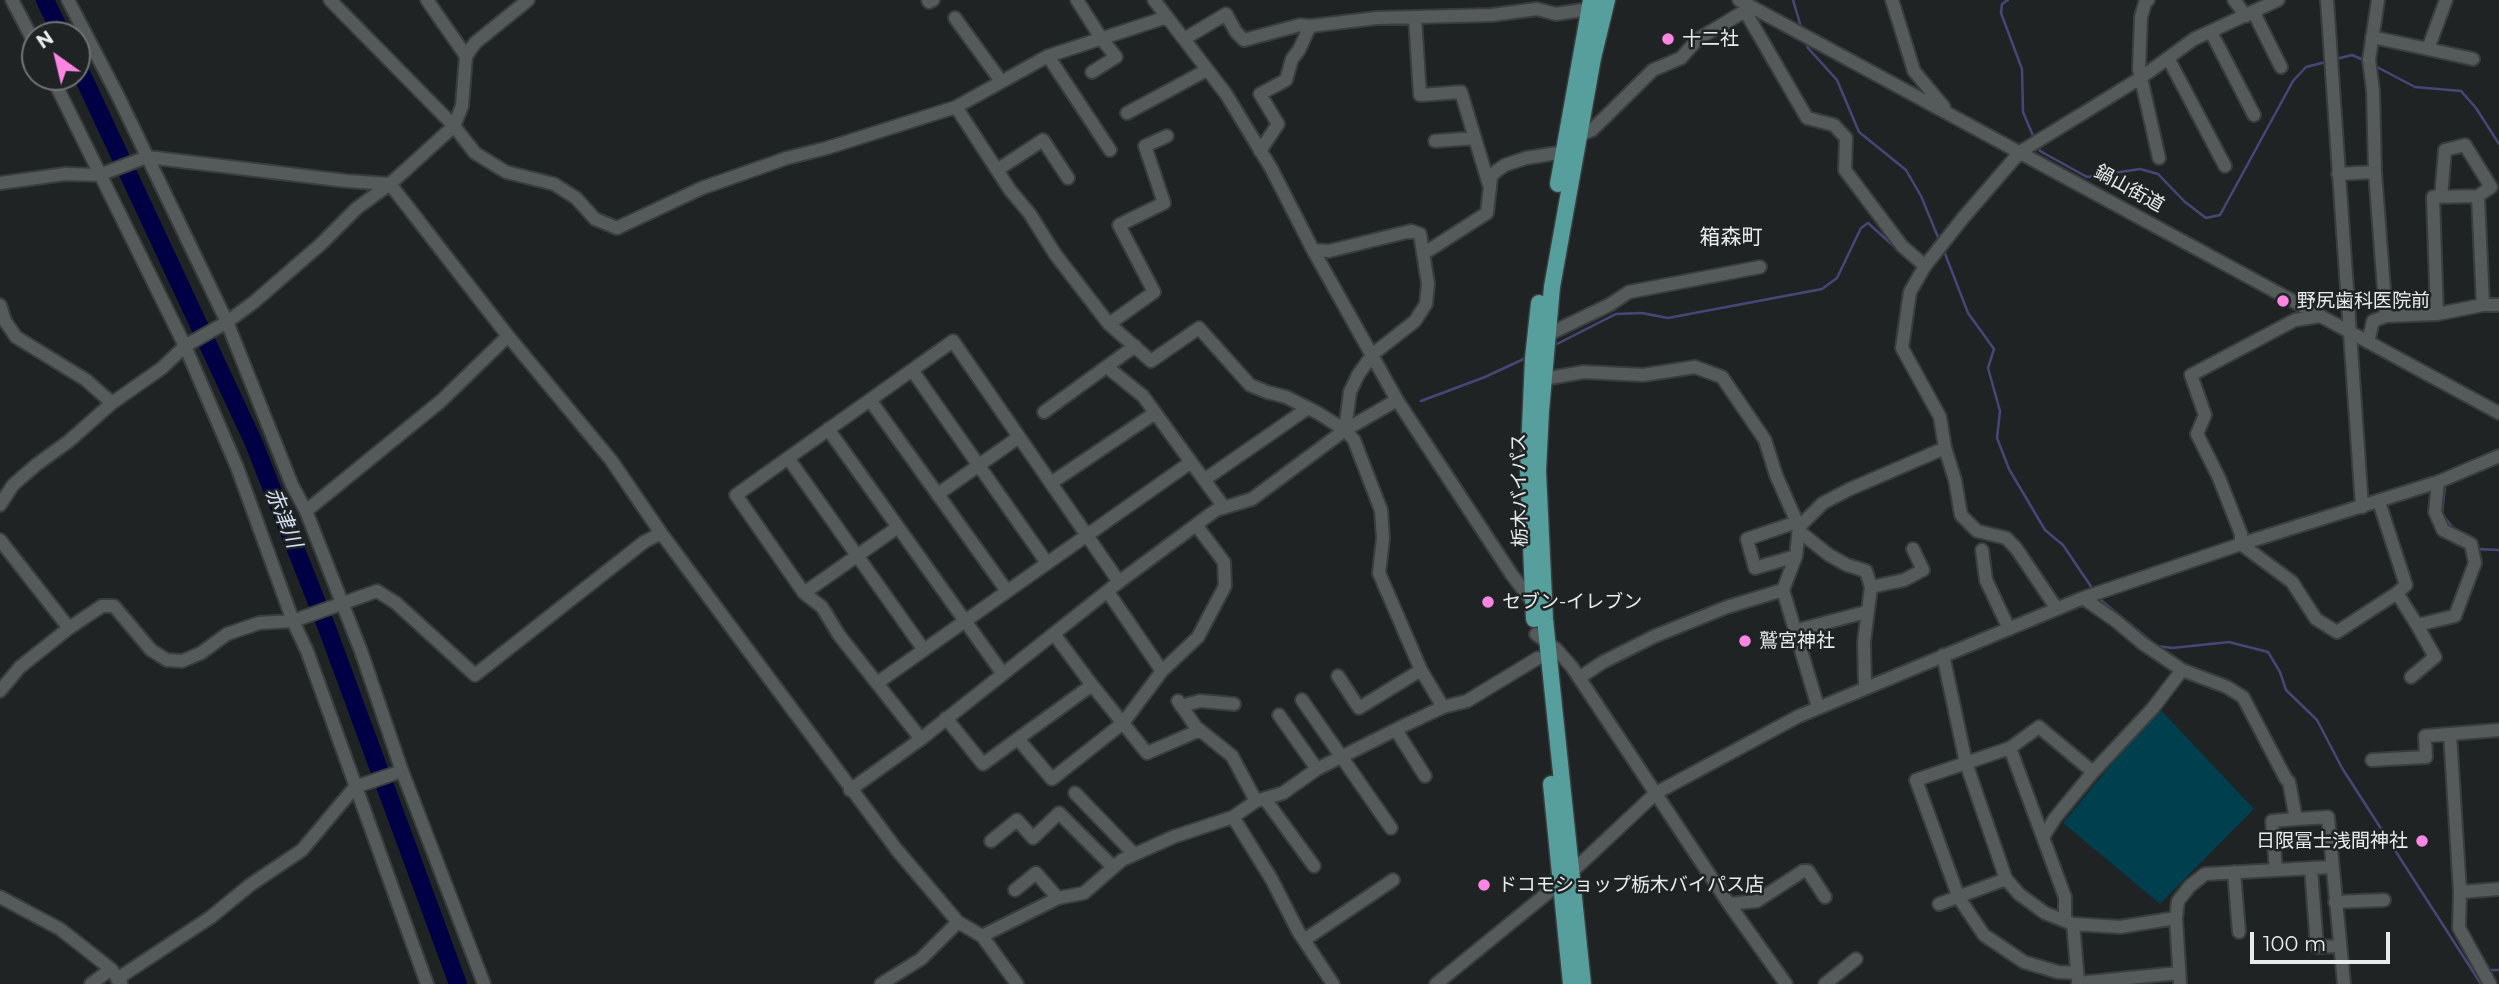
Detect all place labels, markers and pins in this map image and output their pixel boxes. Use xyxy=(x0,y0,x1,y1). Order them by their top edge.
place label: 十二社 xyxy=(1682,28,1739,50)
marker: 十二社 xyxy=(1660,31,1676,47)
place label: 野尻歯科医院前 xyxy=(2297,290,2430,312)
marker: 野尻歯科医院前 xyxy=(2275,293,2291,309)
place label: セブン-イレブン xyxy=(1502,591,1642,613)
marker: セブン-イレブン xyxy=(1480,594,1496,610)
place label: 鷲宮神社 xyxy=(1759,630,1835,652)
marker: 鷲宮神社 xyxy=(1737,633,1753,649)
place label: 日限冨士浅間神社 xyxy=(2256,830,2408,852)
marker: 日限冨士浅間神社 xyxy=(2414,833,2430,849)
place label: ドコモショップ栃木バイパス店 xyxy=(1498,874,1764,896)
marker: ドコモショップ栃木バイパス店 xyxy=(1476,877,1492,893)

